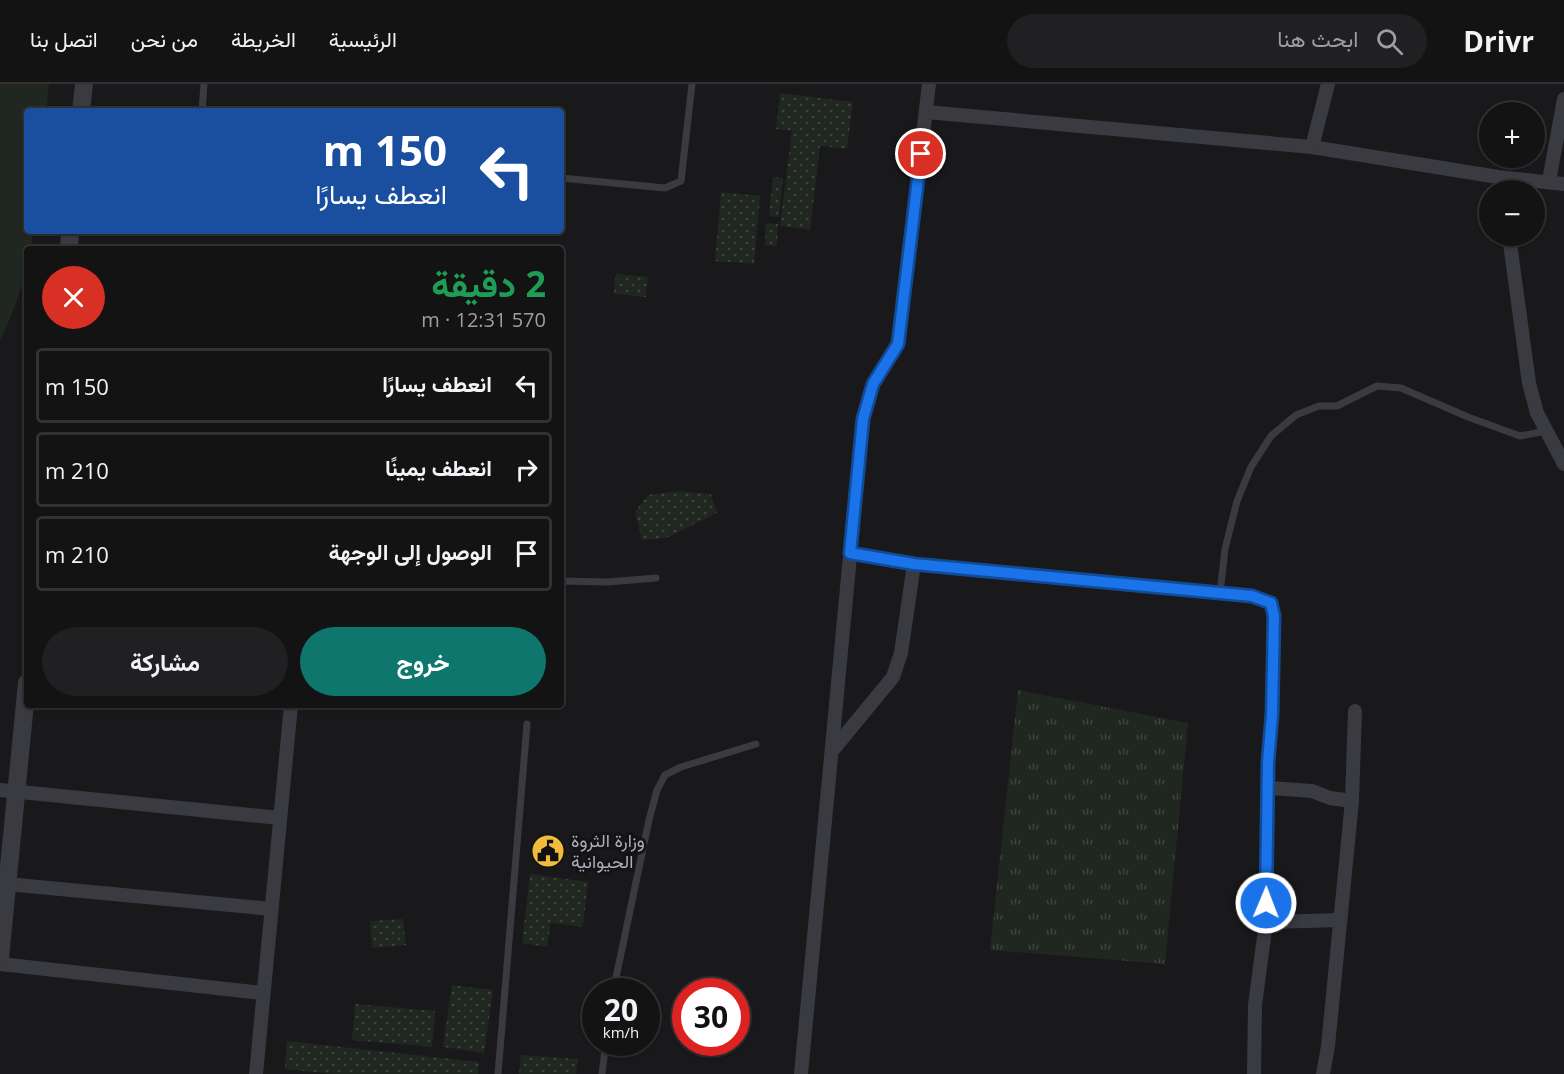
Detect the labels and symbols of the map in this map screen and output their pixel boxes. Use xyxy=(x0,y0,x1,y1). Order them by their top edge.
pin xyxy=(895,128,946,179)
place label: وزارة الثروة الحيوانية xyxy=(571,828,645,873)
public building icon: وزارة الثروة الحيوانية xyxy=(530,833,566,869)
position arrow xyxy=(1234,871,1298,935)
speed limit sign: 30 xyxy=(672,978,750,1056)

